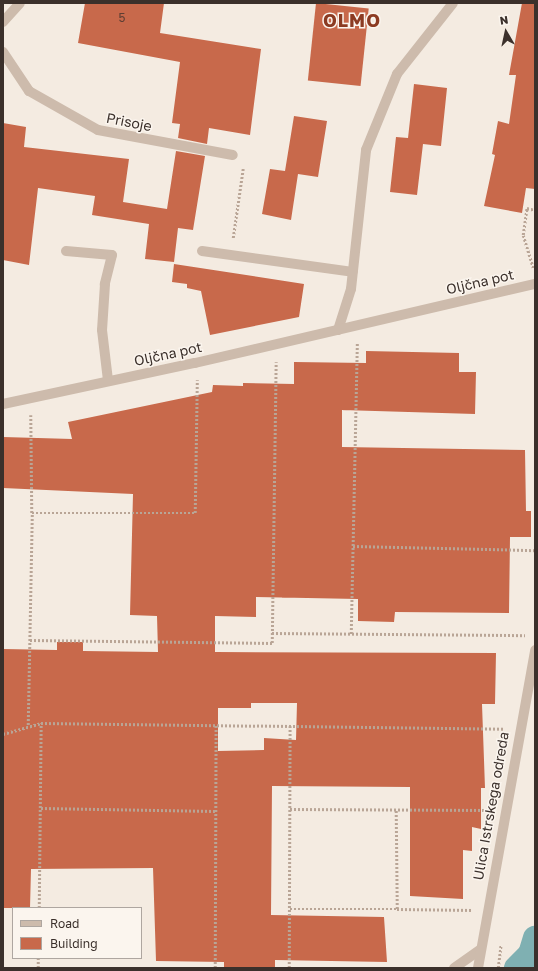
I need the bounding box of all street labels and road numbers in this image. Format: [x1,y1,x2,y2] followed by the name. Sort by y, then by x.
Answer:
[105,109,153,135] street label: Prisoje
[445,266,515,298] street label: Oljčna pot
[133,339,203,369] street label: Oljčna pot
[470,730,512,882] street label: Ulica Istrskega odreda

